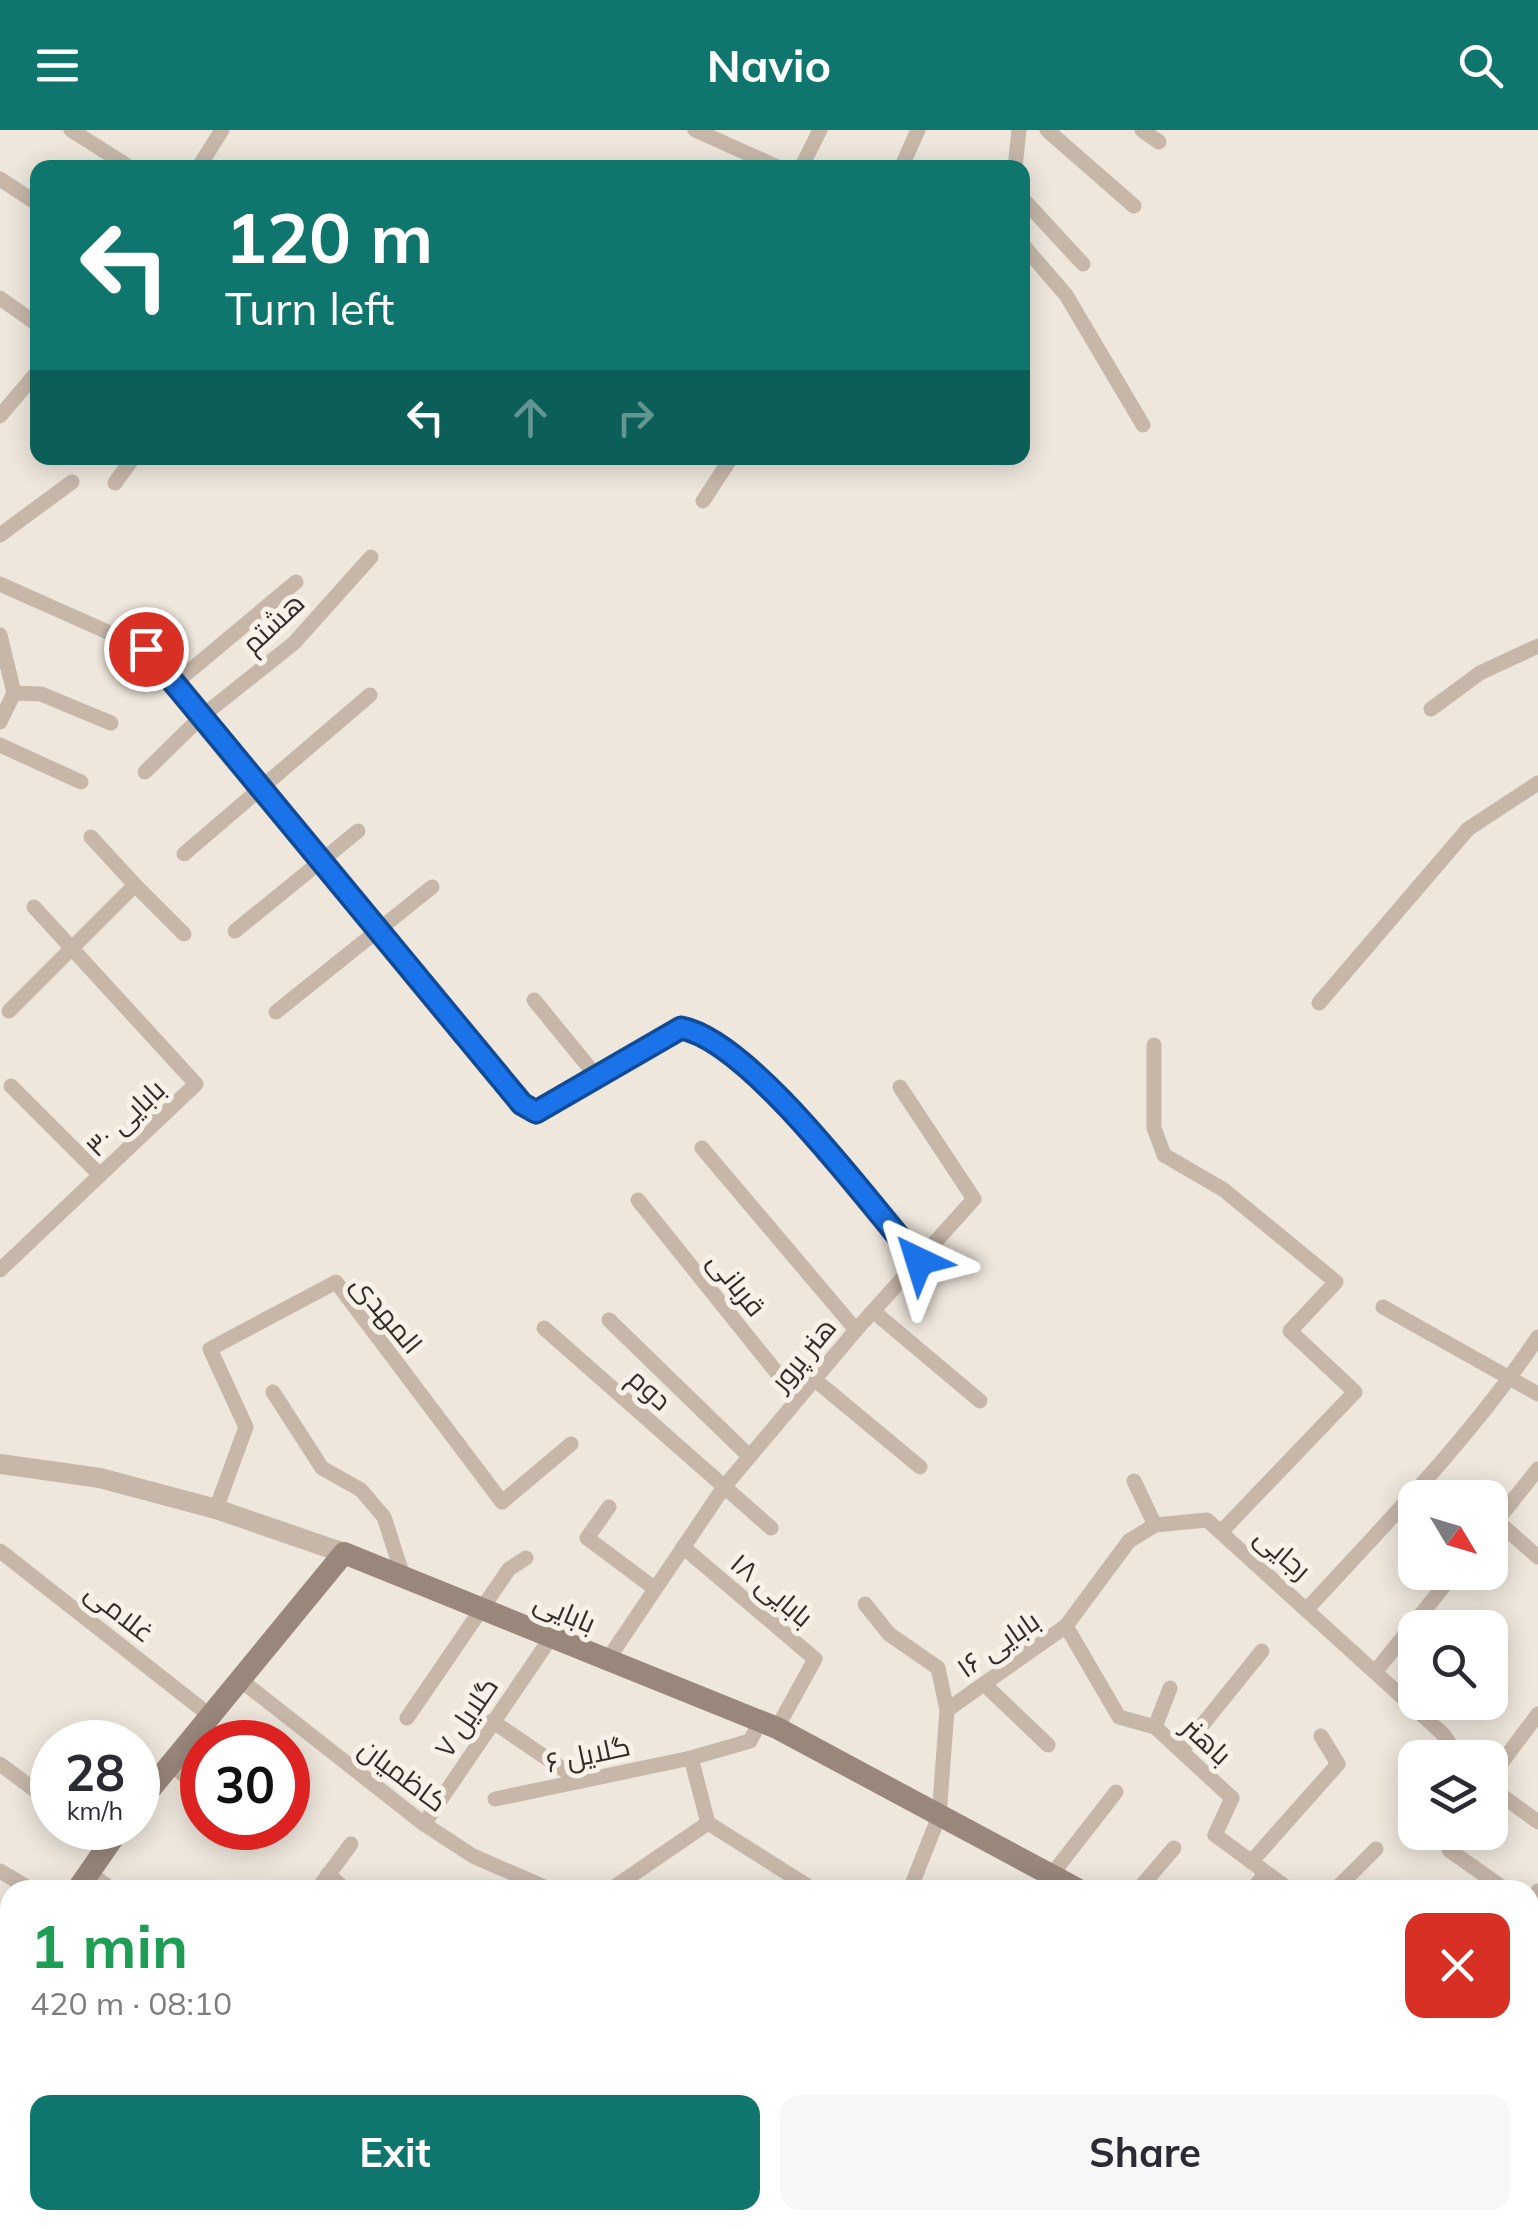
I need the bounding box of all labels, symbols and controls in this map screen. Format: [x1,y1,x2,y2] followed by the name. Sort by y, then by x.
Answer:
[707,37,831,93] text: Navio
[30,38,85,93] icon: menu
[1453,38,1508,93] icon: search
[225,193,433,281] text: 120 m
[60,200,190,330] icon: left
[225,280,394,336] text: Turn left
[398,390,453,445] icon: left
[503,390,558,445] icon: ahead
[608,390,663,445] icon: right
[234,585,313,663] street label: هشتم
[104,607,189,692] pin
[119,622,174,677] icon: arrive
[78,1071,172,1164] street label: بابایی ۳۰
[867,1209,971,1313] position arrow
[701,1244,774,1323] street label: قربانی
[344,1267,431,1360] street label: المهدی
[761,1310,845,1400] street label: هنر پرور
[619,1360,679,1419] street label: دوم
[1398,1480,1508,1590] north arrow
[1398,1480,1508,1850] map controls
[1248,1519,1319,1587] street label: رجایی
[724,1545,821,1634] street label: بابایی ۱۸
[79,1574,162,1649] street label: غلامی
[529,1583,601,1640] street label: بابایی
[950,1603,1046,1685] street label: بابایی ۱۶
[1398,1610,1508,1720] button: search
[426,1670,505,1764] street label: گلایل ۷
[1174,1708,1239,1772] street label: باهنر
[180,1720,310,1850] speed limit sign: 30
[542,1728,633,1780] street label: گلایل ۶
[353,1730,454,1819] street label: کاظمیان
[1398,1740,1508,1850] button: layers
[65,1741,125,1804] text: 28
[67,1795,123,1826] text: km/h
[30,1908,188,1983] text: 1 min
[1405,1913,1510,2018] button: close
[30,1983,232,2023] text: 420 m · 08:10
[30,2095,760,2210] button: Exit
[780,2095,1510,2210] button: Share

